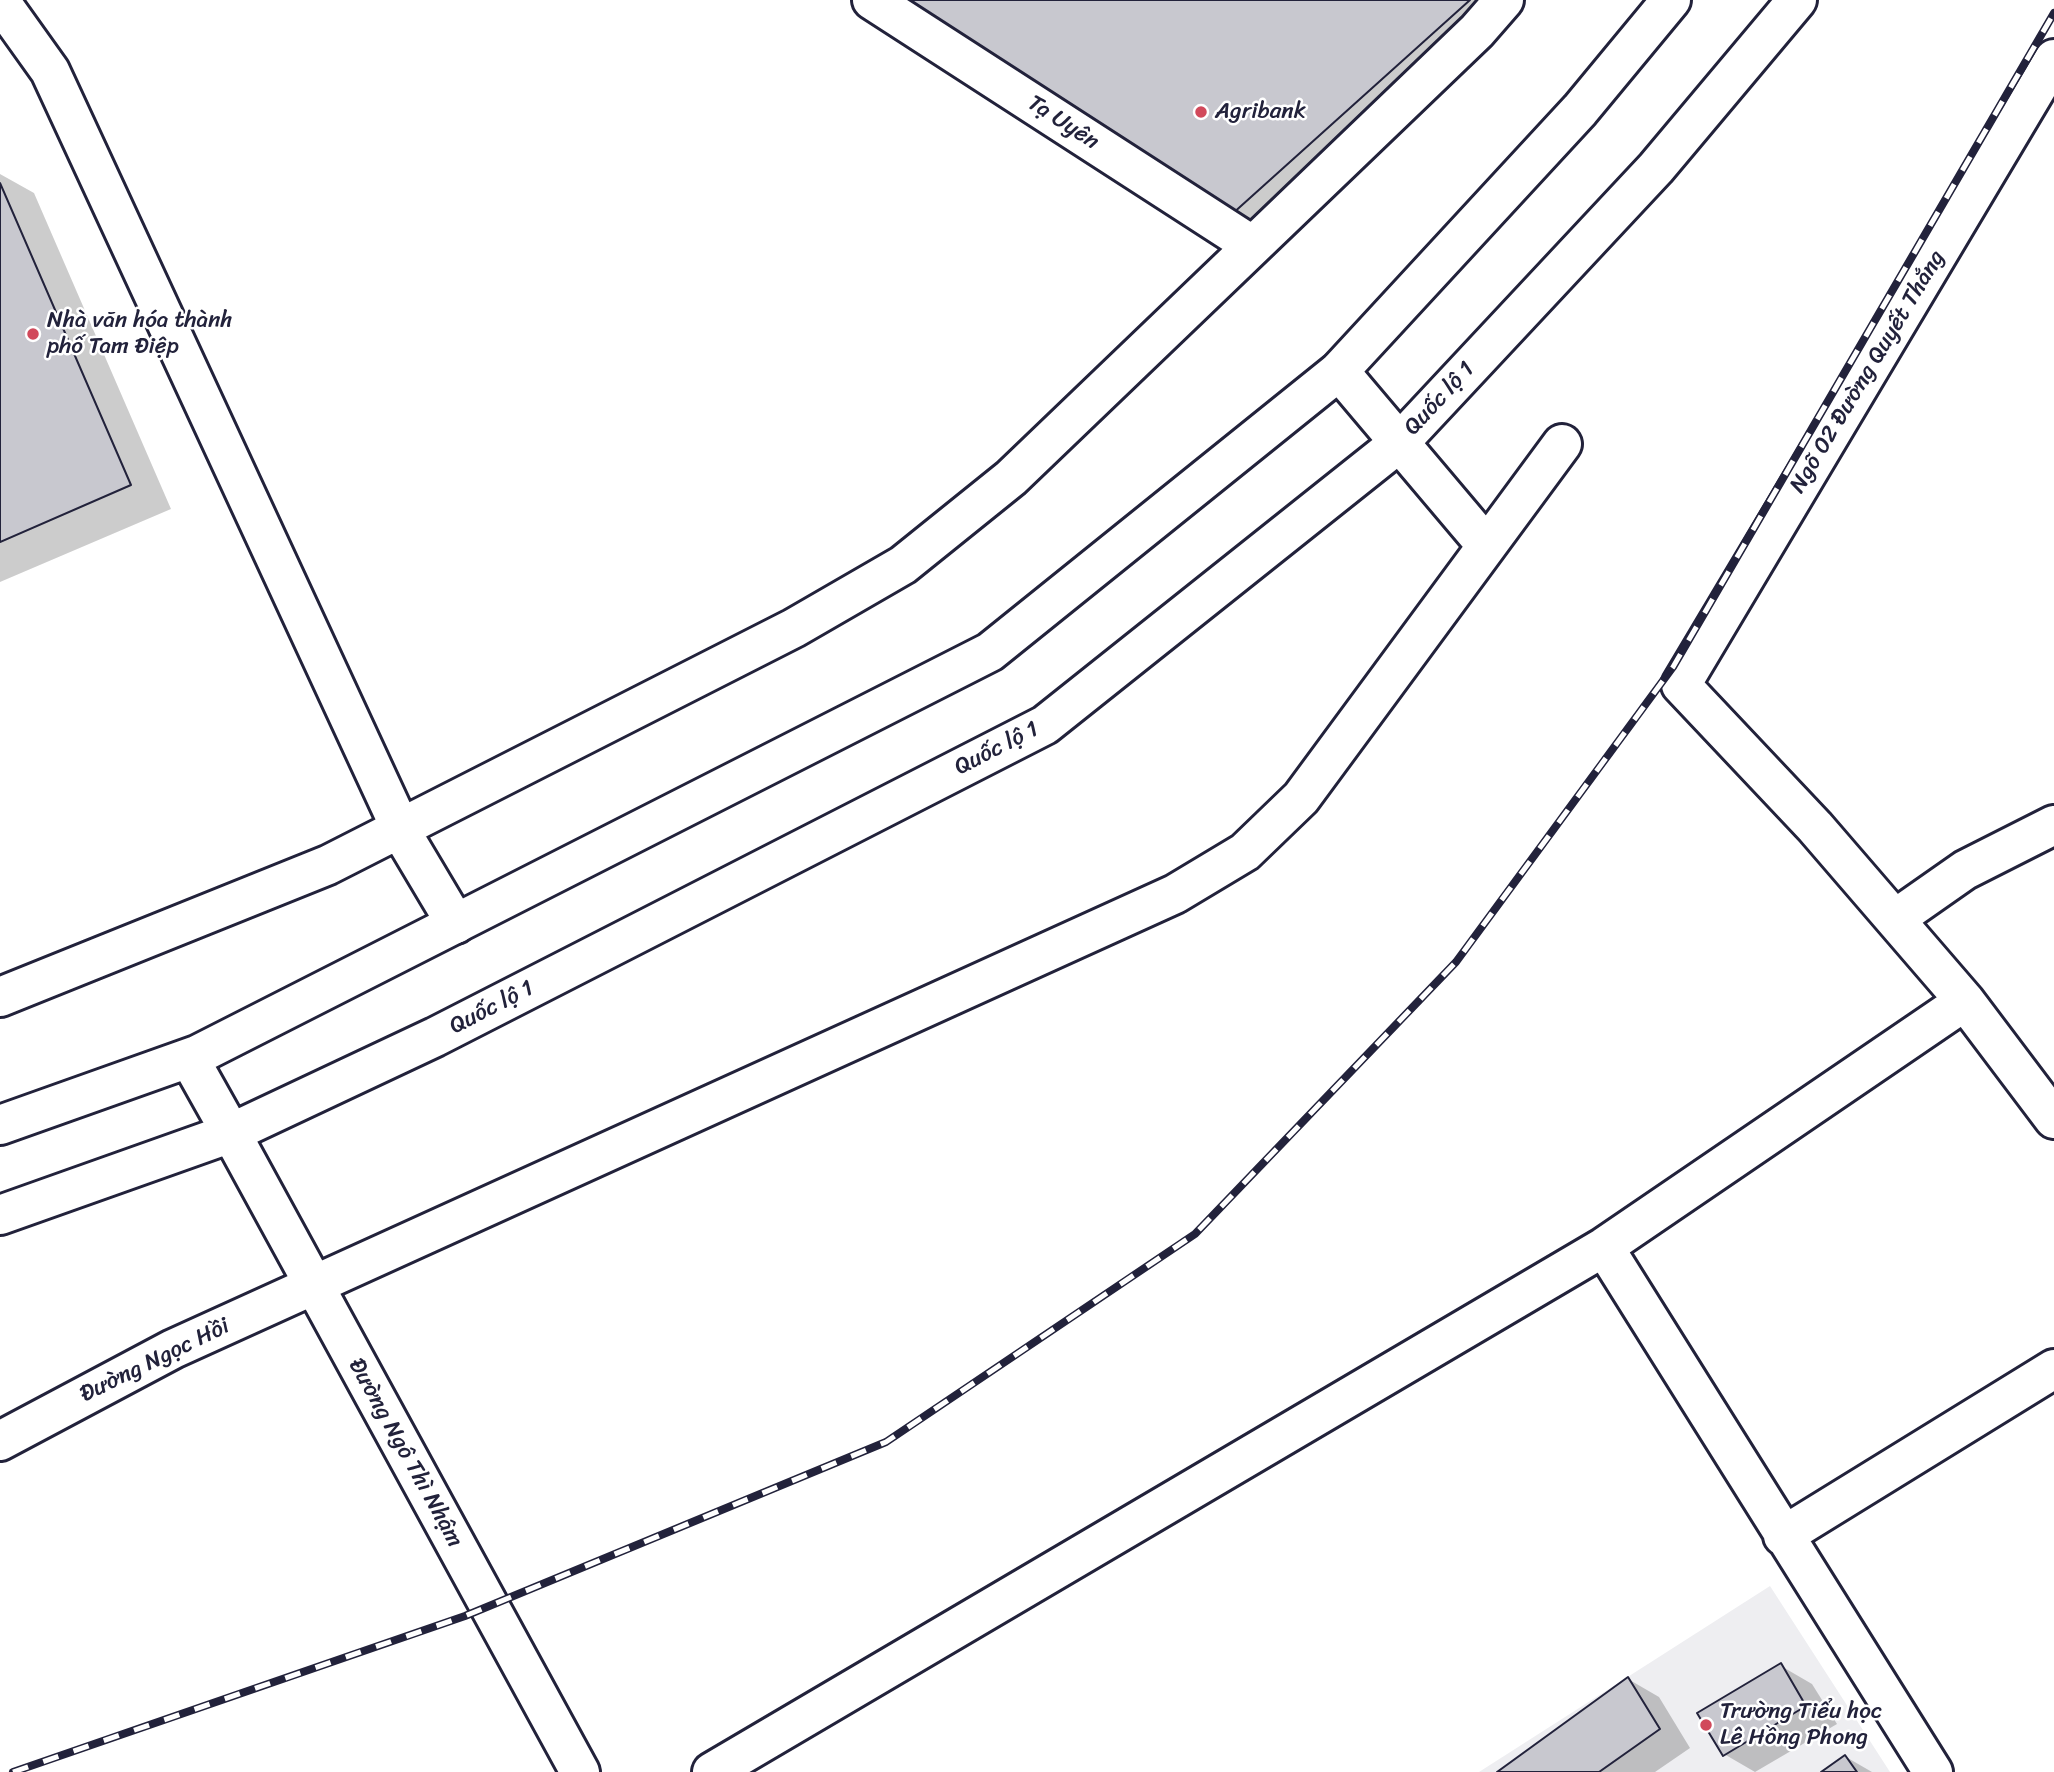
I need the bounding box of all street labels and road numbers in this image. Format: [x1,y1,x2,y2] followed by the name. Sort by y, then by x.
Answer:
[1022,90,1104,156] street label: Tạ Uyên
[1785,246,1951,498] street label: Ngõ 02 Đường Quyết Thắng
[1399,357,1481,441] street label: Quốc lộ 1
[950,716,1044,782] street label: Quốc lộ 1
[445,975,539,1041] street label: Quốc lộ 1
[76,1313,234,1409] street label: Đường Ngọc Hồi
[342,1354,468,1552] street label: Đường Ngô Thì Nhậm

